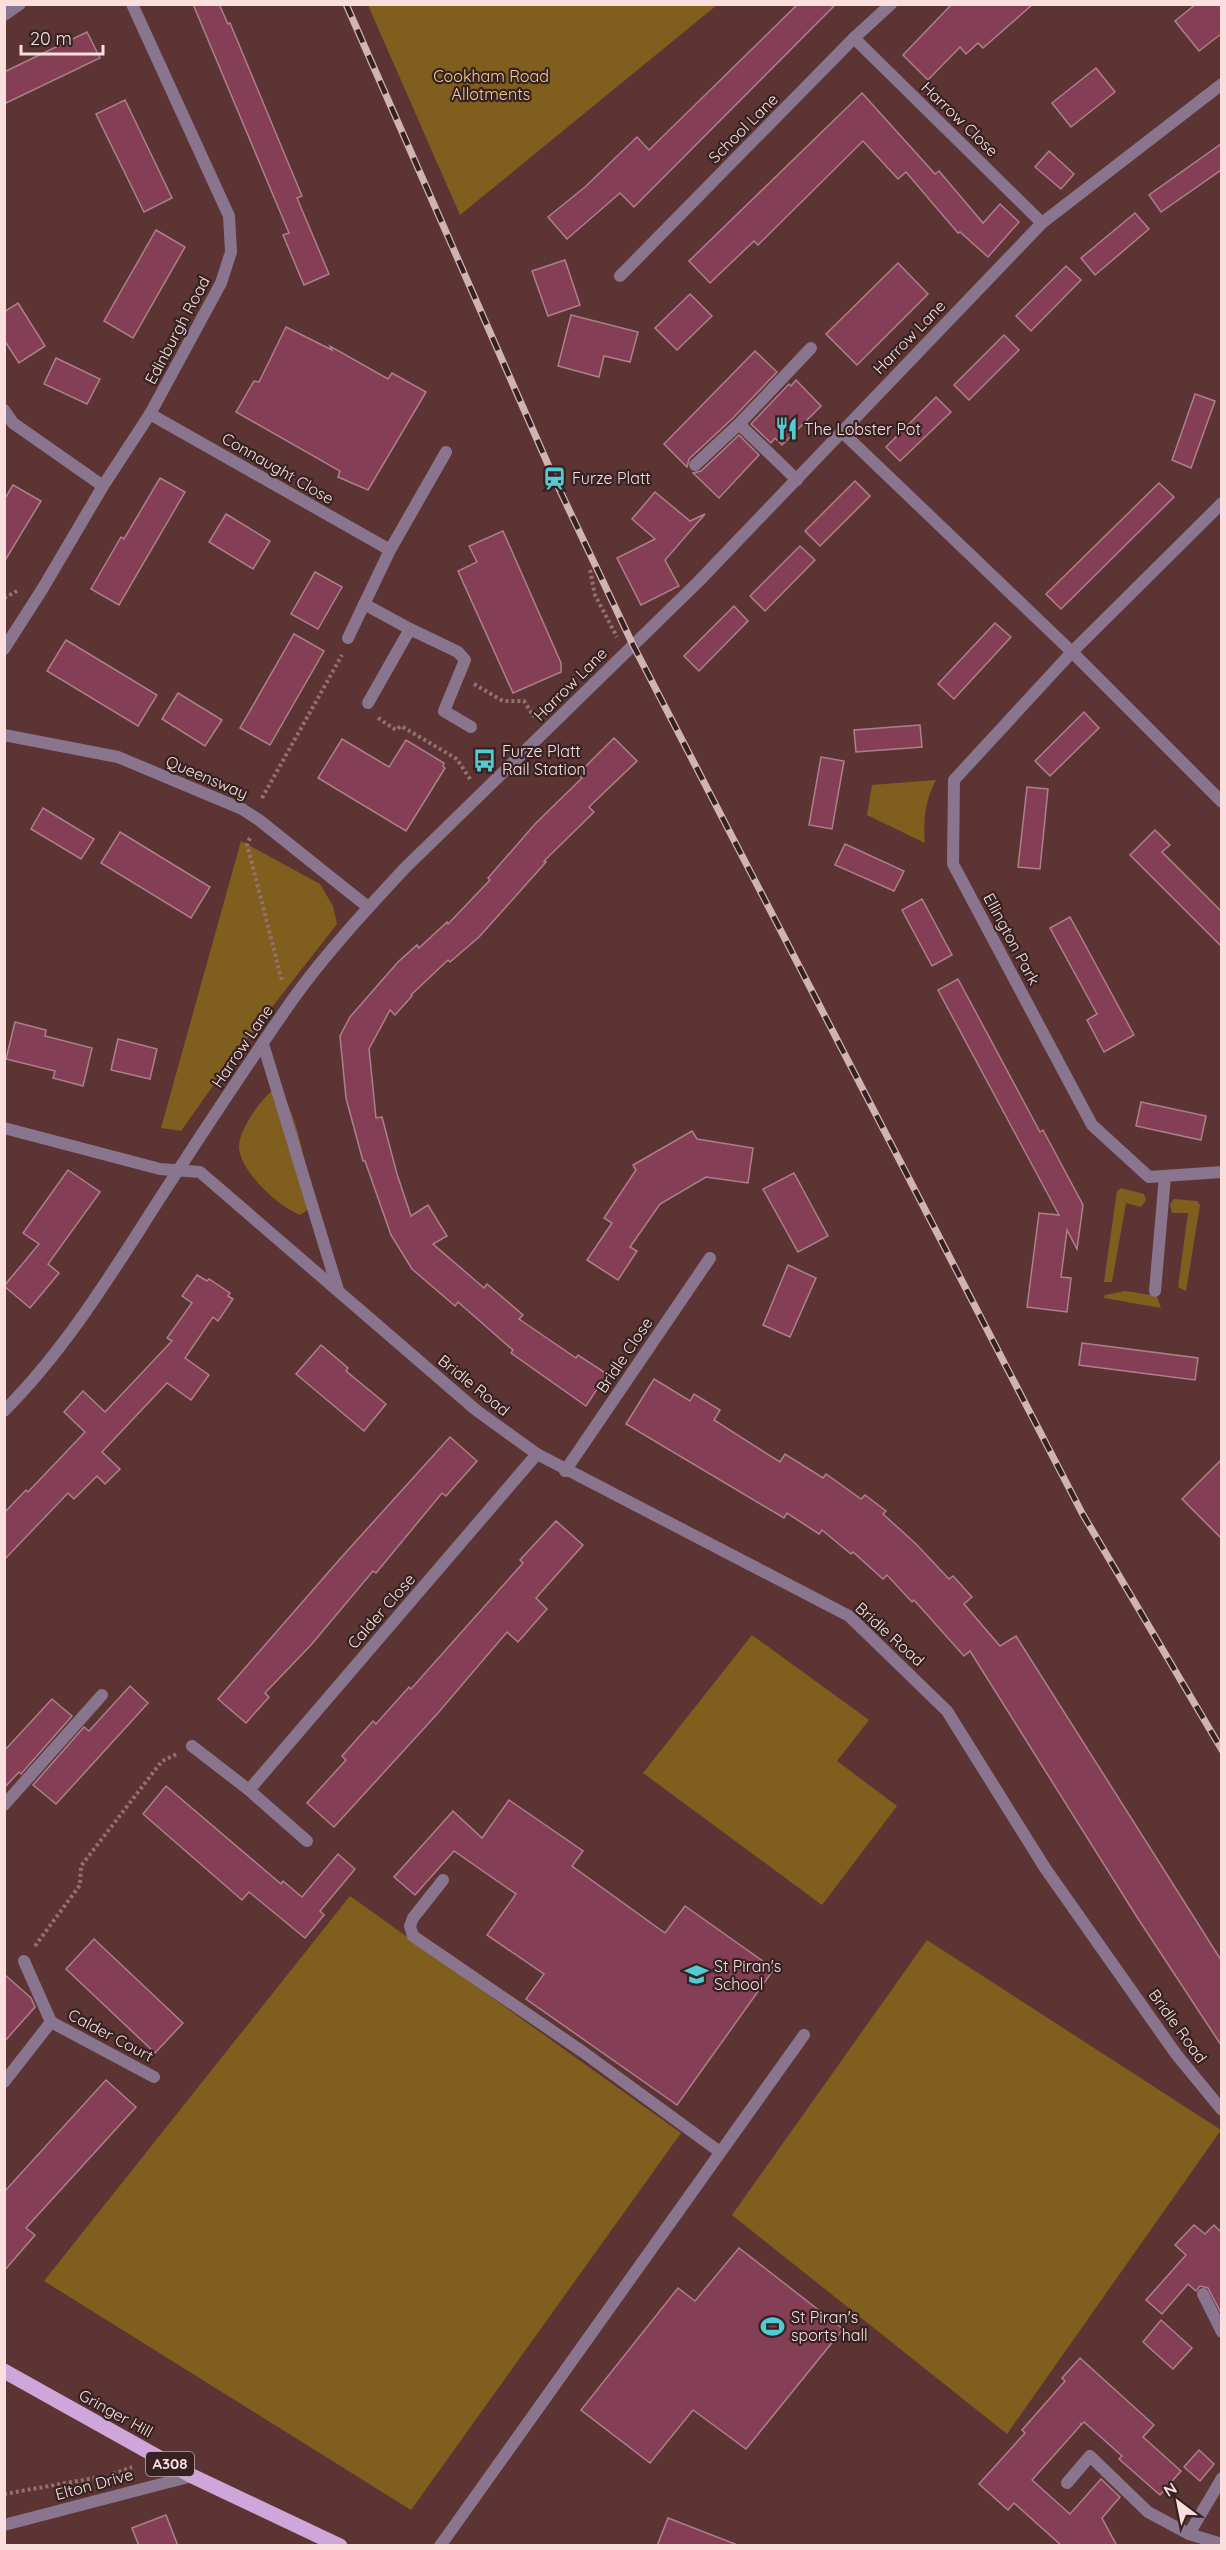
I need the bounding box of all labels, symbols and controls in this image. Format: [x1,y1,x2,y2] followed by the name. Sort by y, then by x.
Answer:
[21,18,104,56] scale bar
[30,27,72,50] text: 20 m
[433,66,549,104] park label: Cookham Road Allotments
[917,77,1003,161] street label: Harrow Close
[704,89,782,167] street label: School Lane
[140,273,214,387] street label: Edinburgh Road
[869,296,949,378] street label: Harrow Lane
[773,416,799,442] restaurant icon: The Lobster Pot
[804,419,921,439] place label: The Lobster Pot
[218,428,338,508] street label: Connaught Close
[541,465,567,491] station icon: Furze Platt
[572,468,651,488] place label: Furze Platt
[529,643,611,725] street label: Harrow Lane
[502,741,586,779] place label: Furze Platt Rail Station
[471,747,497,773] bus stop icon: Furze Platt Rail Station
[163,751,251,803] street label: Queensway
[979,889,1045,989] street label: Ellington Park
[207,1001,277,1091] street label: Harrow Lane
[591,1313,657,1397] street label: Bridle Close
[434,1350,514,1420] street label: Bridle Road
[343,1569,419,1653] street label: Calder Close
[851,1598,929,1670] street label: Bridle Road
[714,1956,781,1994] place label: St Piran's School
[683,1962,709,1988] school or university icon: St Piran's School
[1145,1985,1211,2067] street label: Bridle Road
[65,2004,157,2066] street label: Calder Court
[791,2307,868,2345] place label: St Piran's sports hall
[760,2313,786,2339] sports icon: St Piran's sports hall
[76,2384,156,2442] street label: Gringer Hill
[146,2452,194,2476] road number: A308
[53,2464,135,2504] street label: Elton Drive
[1148,2472,1208,2532] north arrow
[1160,2478,1180,2501] text: N

